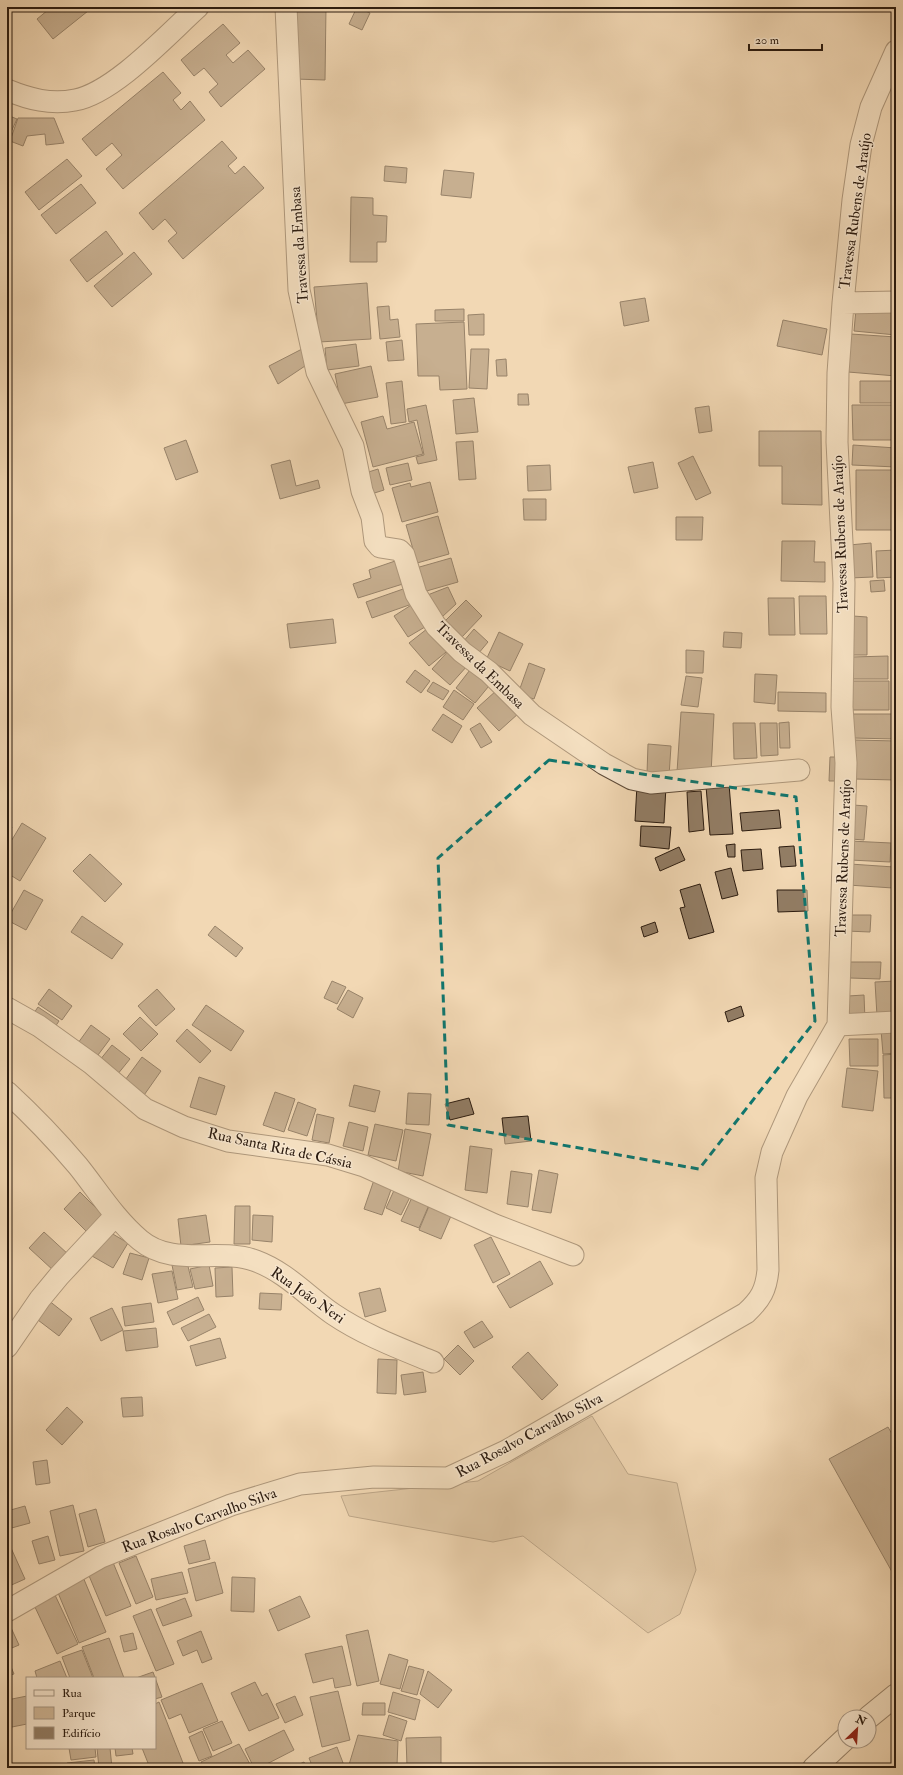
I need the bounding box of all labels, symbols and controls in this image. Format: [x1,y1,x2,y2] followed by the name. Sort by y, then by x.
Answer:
[749,26,822,52] scale bar
[755,33,780,48] text: 20 m
[835,132,876,291] street label: Travessa Rubens de Araújo
[286,185,313,304] street label: Travessa da Embasa
[828,455,853,613] street label: Travessa Rubens de Araújo
[431,618,529,713] street label: Travessa da Embasa
[831,779,856,937] street label: Travessa Rubens de Araújo
[206,1124,355,1173] street label: Rua Santa Rita de Cássia
[266,1263,348,1329] street label: Rua João Neri
[453,1388,607,1482] street label: Rua Rosalvo Carvalho Silva
[119,1483,280,1557] street label: Rua Rosalvo Carvalho Silva
[26,1677,156,1749] legend
[62,1686,83,1701] text: Rua
[62,1706,96,1721] text: Parque
[837,1709,877,1749] north arrow
[853,1712,869,1729] text: N
[62,1726,101,1741] text: Edifício

